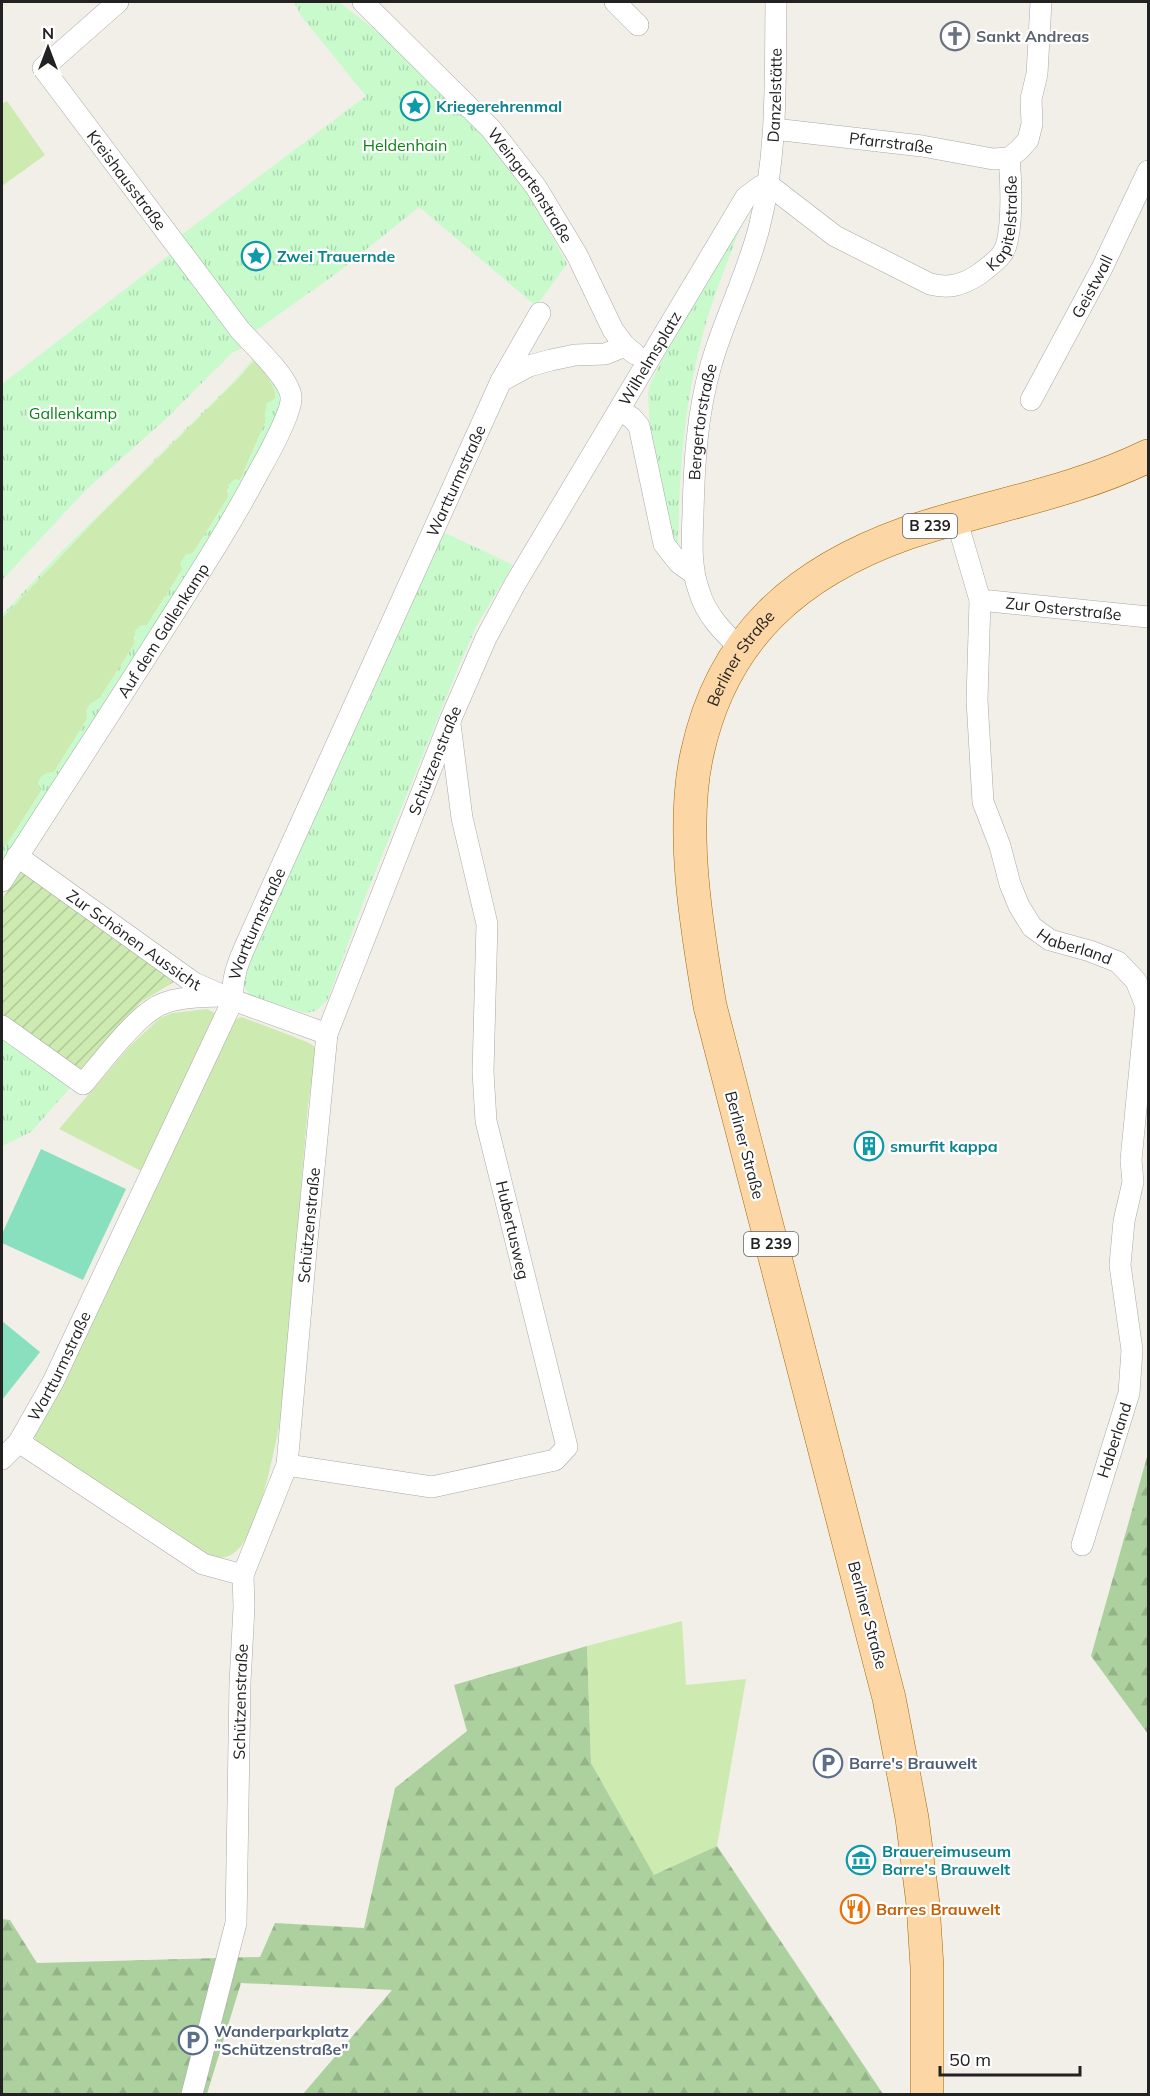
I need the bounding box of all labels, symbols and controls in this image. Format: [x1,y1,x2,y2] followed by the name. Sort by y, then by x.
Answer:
[18,18,78,78] north arrow
[939,20,971,52] church icon: Sankt Andreas
[42,23,54,43] text: N
[976,26,1089,46] place label: Sankt Andreas
[763,48,786,143] street label: Danzelstätte
[399,90,431,122] place icon: Kriegerehrenmal
[436,96,562,116] place label: Kriegerehrenmal
[484,124,577,246] street label: Weingartenstraße
[83,126,171,234] street label: Kreishausstraße
[848,128,935,158] street label: Pfarrstraße
[363,135,447,155] park label: Heldenhain
[982,175,1021,275] street label: Kapitelstraße
[240,240,272,272] place icon: Zwei Trauernde
[277,246,395,266] place label: Zwei Trauernde
[1067,252,1117,321] street label: Geistwall
[614,308,686,409] street label: Wilhelmsplatz
[684,361,721,481] street label: Bergertorstraße
[29,403,117,423] park label: Gallenkamp
[422,422,490,540] street label: Wartturmstraße
[903,514,957,538] road number: B 239
[113,559,213,701] street label: Auf dem Gallenkamp
[1005,593,1123,624] street label: Zur Osterstraße
[702,606,779,709] street label: Berliner Straße
[404,703,465,818] street label: Schützenstraße
[224,864,289,982] street label: Wartturmstraße
[63,885,204,995] street label: Zur Schönen Aussicht
[1033,924,1115,969] street label: Haberland
[721,1089,769,1201] street label: Berliner Straße
[853,1130,885,1162] building icon: smurfit kappa
[890,1136,998,1156] place label: smurfit kappa
[293,1166,324,1284] street label: Schützenstraße
[492,1179,534,1281] street label: Hubertusweg
[744,1232,798,1256] road number: B 239
[23,1308,95,1425] street label: Wartturmstraße
[1092,1400,1136,1480] street label: Haberland
[844,1559,892,1671] street label: Berliner Straße
[229,1643,252,1760] street label: Schützenstraße
[812,1747,844,1779] parking icon: Barre's Brauwelt
[849,1753,977,1773] place label: Barre's Brauwelt
[882,1841,1011,1879] place label: Brauereimuseum Barre's Brauwelt
[845,1844,877,1876] museum icon: Brauereimuseum Barre's Brauwelt
[839,1893,871,1925] restaurant icon: Barres Brauwelt
[876,1899,1000,1919] place label: Barres Brauwelt
[214,2021,349,2059] place label: Wanderparkplatz "Schützenstraße"
[177,2024,209,2056] parking icon: Wanderparkplatz "Schützenstraße"
[940,2039,1080,2077] scale bar
[949,2048,991,2071] text: 50 m

